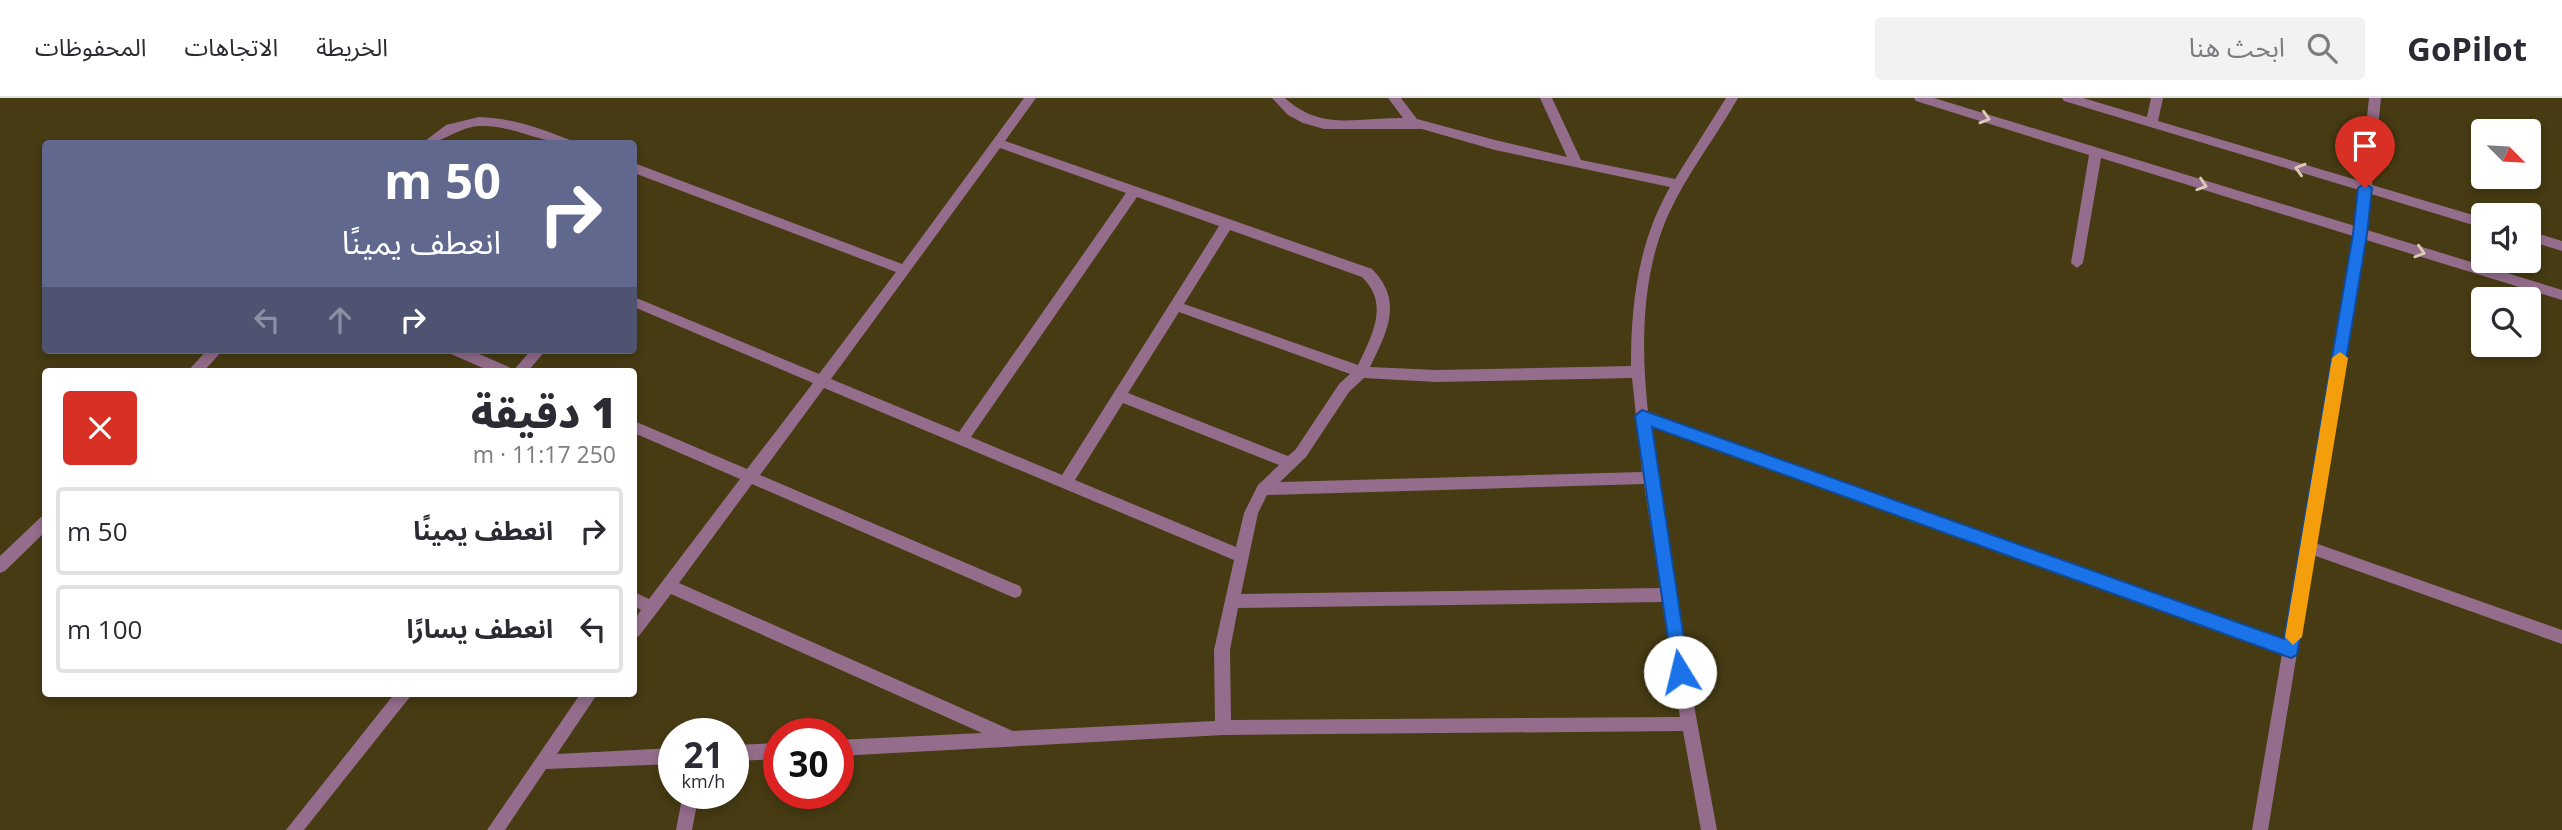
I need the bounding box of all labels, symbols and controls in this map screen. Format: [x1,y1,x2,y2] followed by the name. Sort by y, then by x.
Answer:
[1875,17,2365,80] search box
[2407,26,2527,71] text: GoPilot
[2189,29,2285,65] text: ابحث هنا
[2303,29,2341,67] icon: search
[35,30,146,63] text: المحفوظات
[184,30,278,63] text: الاتجاهات
[316,30,388,63] text: الخريطة
[1979,109,1991,124] one-way arrow
[2335,116,2395,188] pin
[2471,119,2541,189] north arrow
[2471,119,2541,357] map controls
[2346,127,2384,165] icon: arrive
[384,147,501,213] text: 50 m
[2295,162,2307,177] one-way arrow
[525,168,616,259] icon: right
[2196,176,2208,191] one-way arrow
[2471,203,2541,273] button: sound
[342,220,501,263] text: انعطف يمينًا
[2413,244,2425,259] one-way arrow
[2471,287,2541,357] button: search
[248,301,286,339] icon: left
[321,301,359,339] icon: ahead
[394,301,432,339] icon: right
[471,383,616,440] text: 1 دقيقة
[63,391,137,465] button: close
[473,438,616,470] text: 250 m · 11:17
[413,512,553,548] text: انعطف يمينًا
[574,512,612,550] icon: right
[67,513,128,549] text: 50 m
[407,610,553,646] text: انعطف يسارًا
[574,610,612,648] icon: left
[67,611,142,647] text: 100 m
[1643,635,1717,709] position arrow
[763,718,854,809] speed limit sign: 30
[683,731,724,778] text: 21
[682,769,725,793] text: km/h

